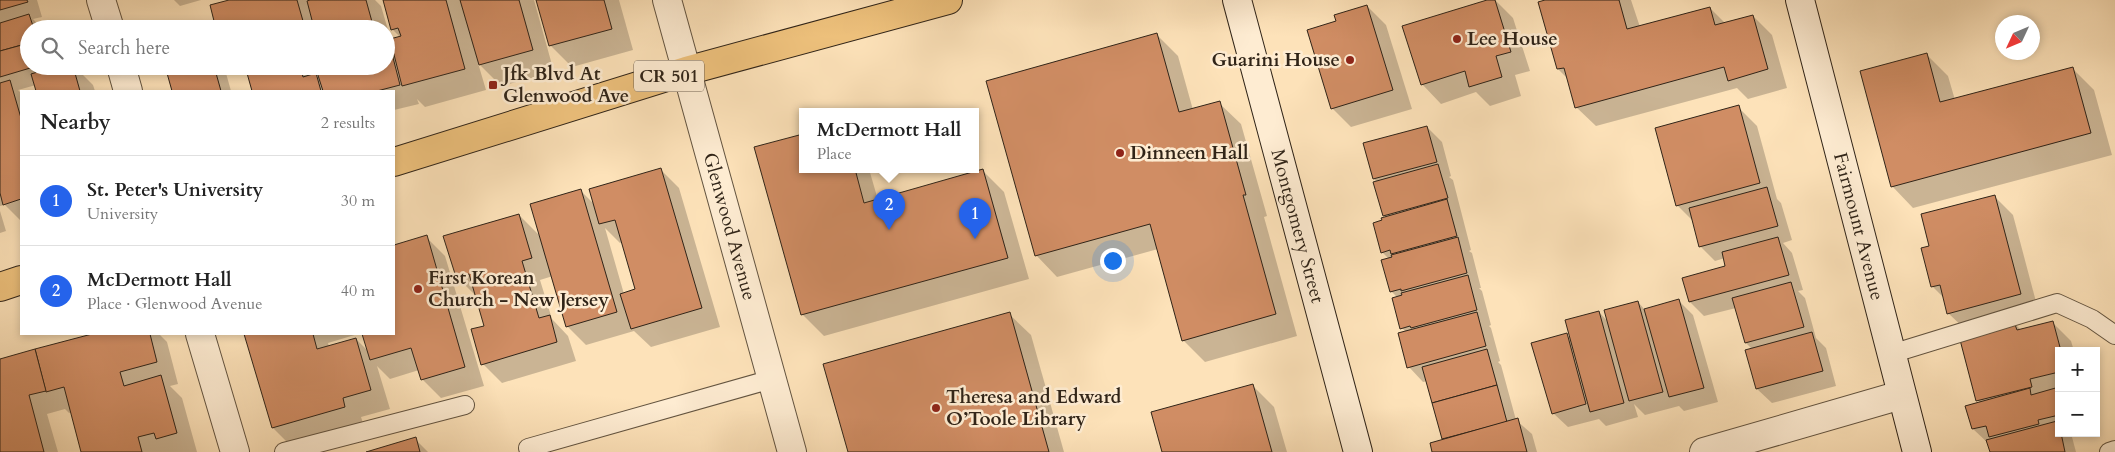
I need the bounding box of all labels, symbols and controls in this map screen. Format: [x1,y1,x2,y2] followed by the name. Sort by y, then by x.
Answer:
[1995,15,2040,60] north arrow
[20,20,395,75] search box
[1467,26,1558,52] place label: Lee House
[1451,33,1463,45] marker: Lee House
[38,34,66,62] icon: search
[78,35,170,61] text: Search here
[1212,47,1340,73] place label: Guarini House
[1344,54,1356,66] marker: Guarini House
[634,60,704,92] road number: CR 501
[500,61,629,109] place label: Jfk Blvd At Glenwood Ave
[487,79,499,91] marker: Jfk Blvd At Glenwood Ave
[40,108,111,137] text: Nearby
[799,108,979,173] popup
[321,112,375,134] text: 2 results
[817,117,961,143] text: McDermott Hall
[1130,140,1249,166] place label: Dinneen Hall
[817,143,852,165] text: Place
[1264,146,1331,306] street label: Montgomery Street
[1114,147,1126,159] marker: Dinneen Hall
[697,150,762,303] street label: Glenwood Avenue
[1827,150,1890,303] street label: Fairmount Avenue
[87,177,263,203] text: St. Peter's University
[873,189,905,230] pin: 2
[52,190,60,212] text: 1
[341,190,375,212] text: 30 m
[959,198,991,239] pin: 1
[87,203,158,225] text: University
[1100,248,1126,274] your location
[428,265,609,313] place label: First Korean Church - New Jersey
[87,267,231,293] text: McDermott Hall
[52,280,60,302] text: 2
[341,280,375,302] text: 40 m
[412,283,424,295] marker: First Korean Church - New Jersey
[87,293,263,315] text: Place · Glenwood Avenue
[2055,347,2100,437] map controls
[2055,347,2100,392] button: +
[946,384,1122,432] place label: Theresa and Edward O’Toole Library
[2055,392,2100,437] button: −
[930,402,942,414] marker: Theresa and Edward O’Toole Library

